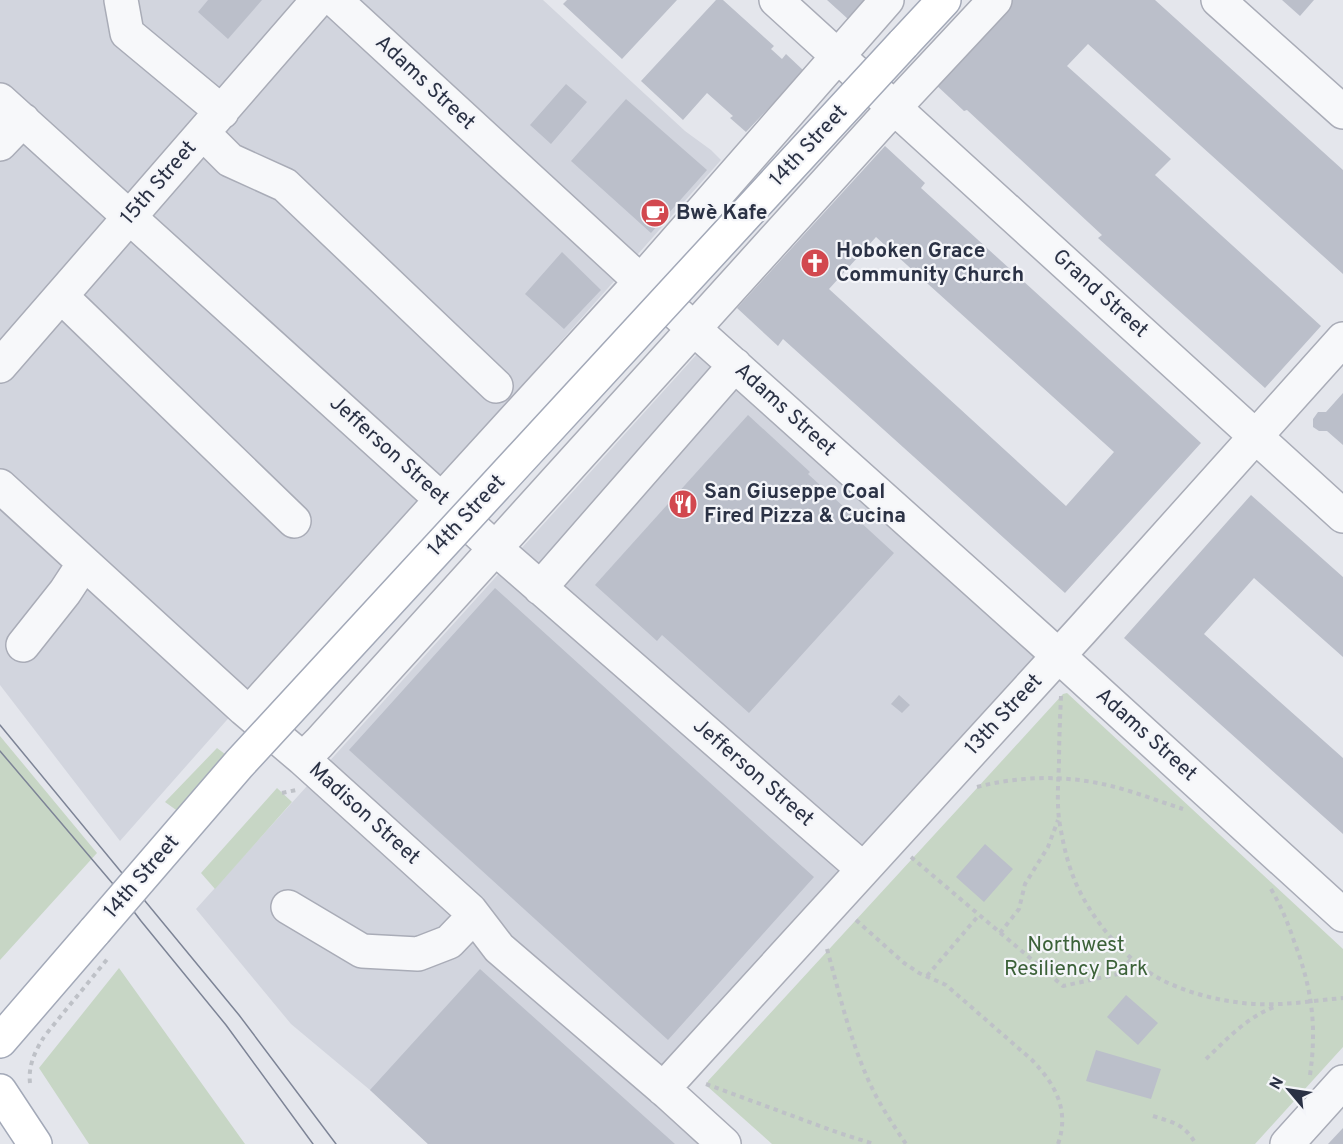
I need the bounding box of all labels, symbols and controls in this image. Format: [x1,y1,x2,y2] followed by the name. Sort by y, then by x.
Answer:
[369,30,481,136] street label: Adams Street
[764,99,854,193] street label: 14th Street
[115,135,203,231] street label: 15th Street
[639,197,671,229] cafe icon: Bwè Kafe
[676,200,767,227] place label: Bwè Kafe
[836,238,1024,289] place label: Hoboken Grace Community Church
[1046,244,1154,344] street label: Grand Street
[799,247,831,279] church icon: Hoboken Grace Community Church
[729,357,841,463] street label: Adams Street
[323,390,455,512] street label: Jefferson Street
[422,469,512,563] street label: 14th Street
[704,479,906,530] place label: San Giuseppe Coal Fired Pizza & Cucina
[667,488,699,520] restaurant icon: San Giuseppe Coal Fired Pizza & Cucina
[959,668,1049,762] street label: 13th Street
[1090,682,1202,788] street label: Adams Street
[687,713,819,833] street label: Jefferson Street
[303,757,425,871] street label: Madison Street
[98,829,186,925] street label: 14th Street
[1004,932,1148,983] park label: Northwest Resiliency Park
[1259,1060,1319,1120] north arrow
[1266,1074,1289,1094] text: N

